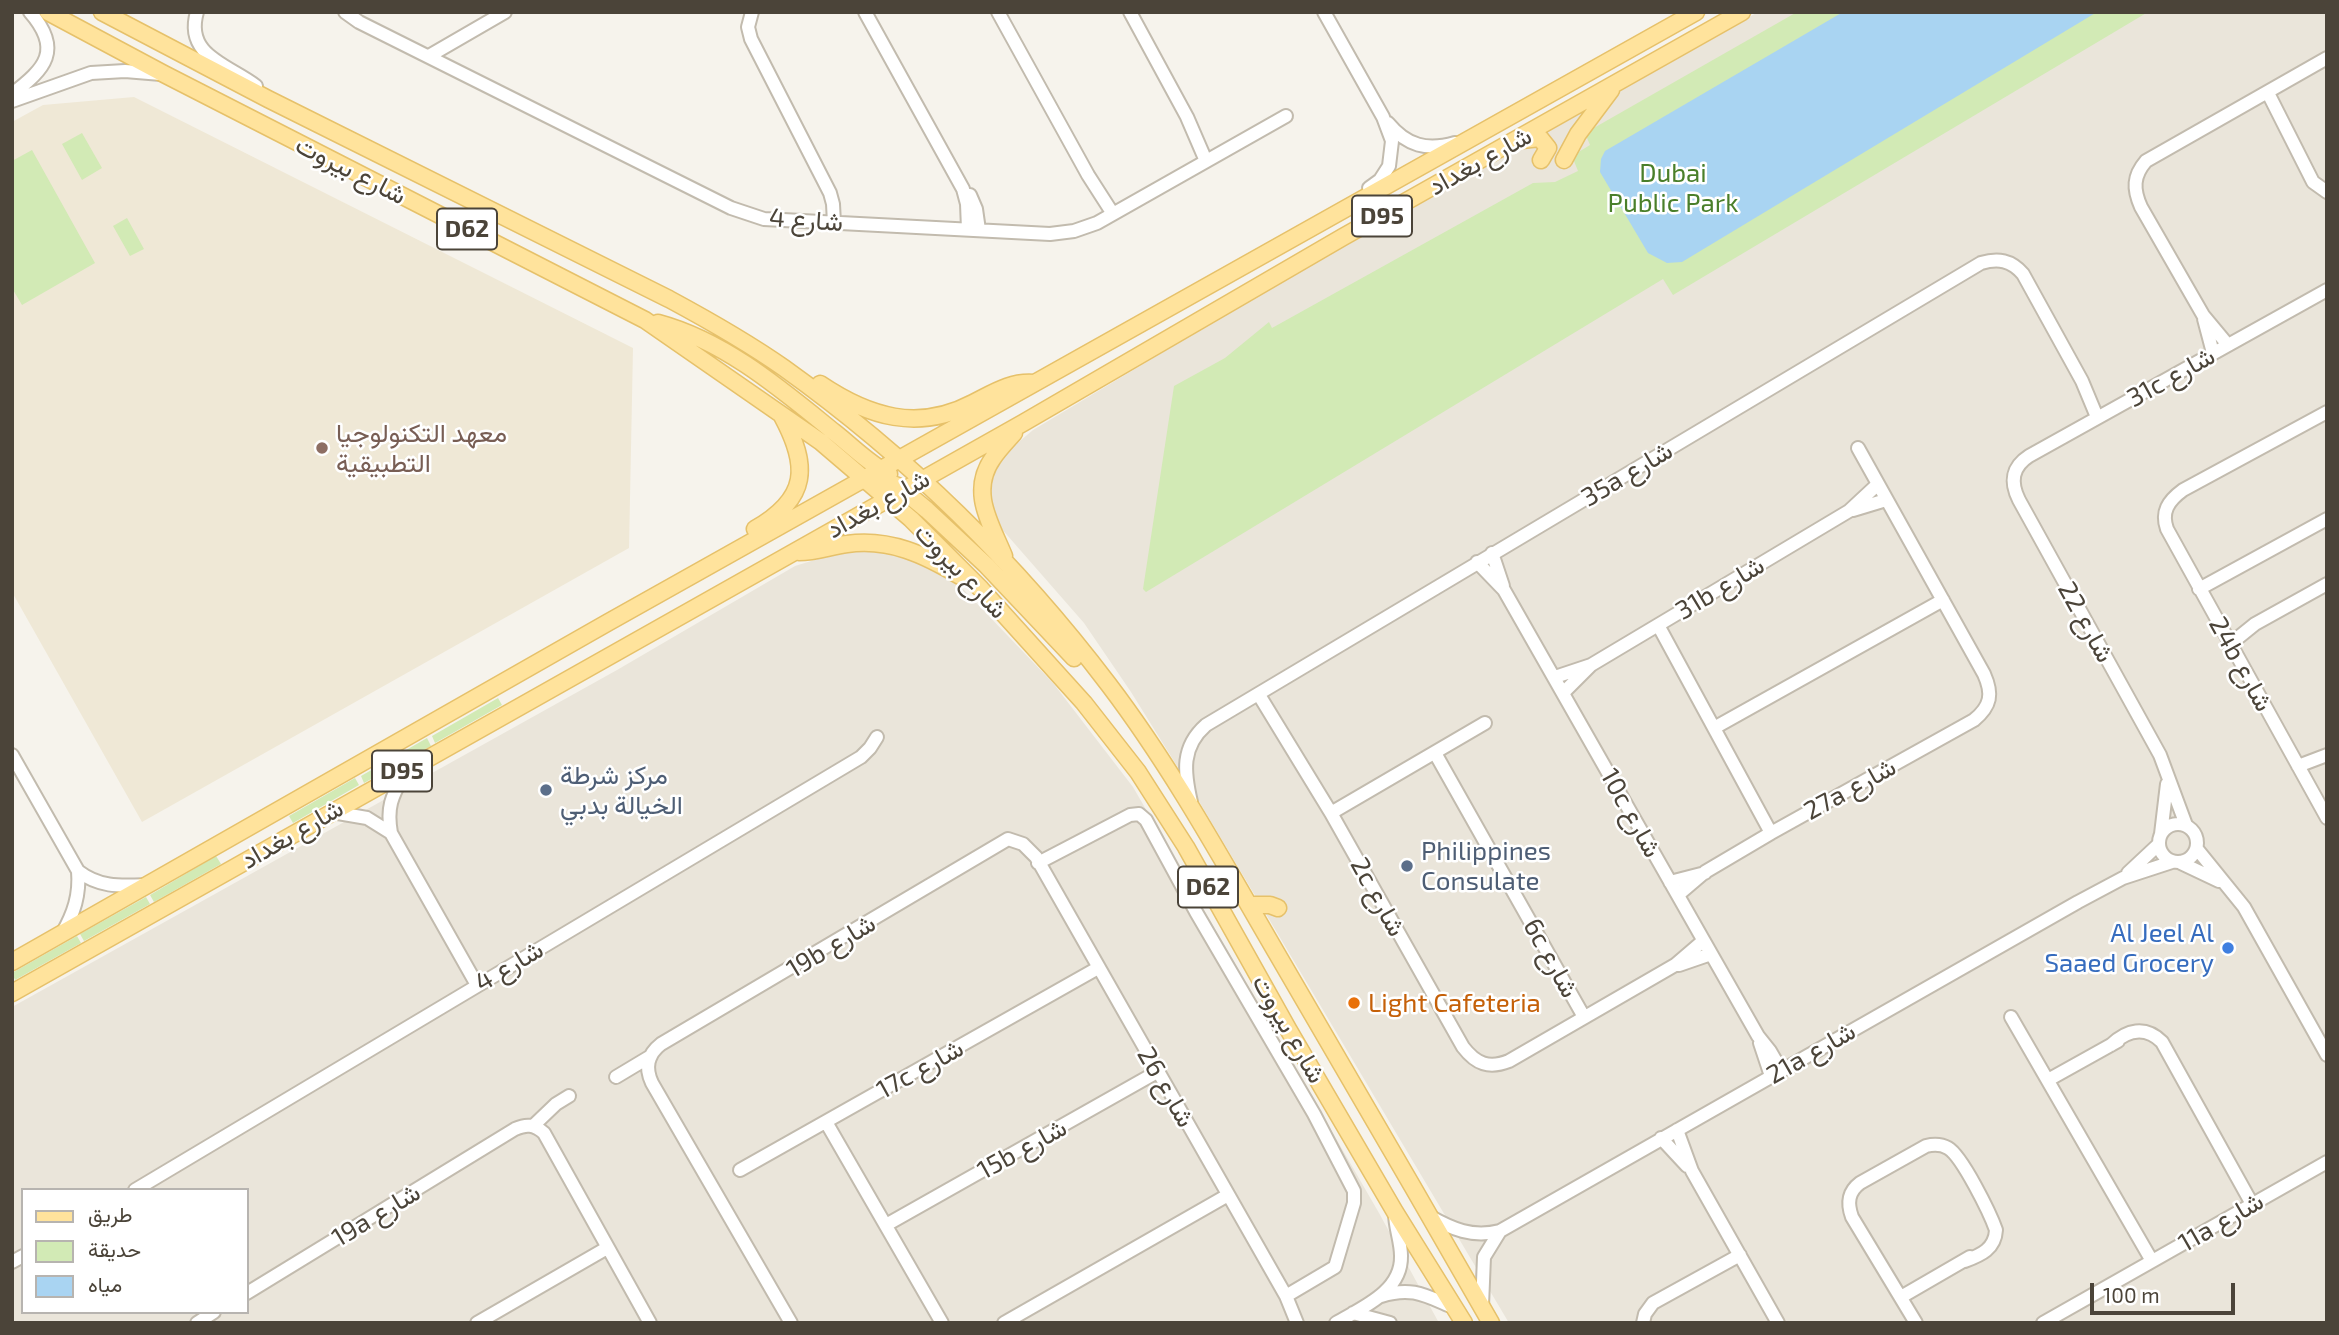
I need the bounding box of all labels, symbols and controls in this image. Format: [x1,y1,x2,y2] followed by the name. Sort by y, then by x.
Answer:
[1423,120,1537,202] street label: شارع بغداد
[290,129,412,211] street label: شارع بيروت
[1608,157,1738,218] park label: Dubai Public Park
[1352,196,1412,236] road number: D95
[768,202,844,238] street label: شارع 4
[437,209,497,250] road number: D62
[2122,340,2220,414] street label: 31c شارع
[336,417,507,478] place label: معهد التكنولوجيا التطبيقية
[1576,435,1678,513] street label: 35a شارع
[314,440,330,456] marker: معهد التكنولوجيا التطبيقية
[821,463,935,545] street label: شارع بغداد
[908,517,1014,625] street label: شارع بيروت
[1670,549,1770,627] street label: 31b شارع
[2051,576,2121,668] street label: شارع 22
[2202,611,2280,717] street label: 24b شارع
[372,750,432,792] road number: D95
[1799,751,1901,827] street label: 27a شارع
[560,759,683,820] place label: مركز شرطة الخيالة بدبي
[1594,763,1668,863] street label: 10c شارع
[538,782,554,798] marker: مركز شرطة الخيالة بدبي
[235,792,349,876] street label: شارع بغداد
[1421,835,1551,896] place label: Philippines Consulate
[1344,852,1412,942] street label: 2c شارع
[1399,858,1415,874] marker: Philippines Consulate
[1178,866,1238,908] road number: D62
[781,907,881,985] street label: 19b شارع
[1517,913,1585,1003] street label: 6c شارع
[2044,917,2214,978] place label: Al Jeel Al Saaed Grocery
[469,934,549,998] street label: شارع 4
[2220,940,2236,956] marker: Al Jeel Al Saaed Grocery
[1245,969,1333,1089] street label: شارع بيروت
[1368,987,1541,1019] place label: Light Cafeteria
[1346,995,1362,1011] marker: Light Cafeteria
[1761,1015,1861,1091] street label: 21a شارع
[871,1032,969,1106] street label: 17c شارع
[1131,1041,1201,1133] street label: شارع 26
[972,1112,1072,1186] street label: 15b شارع
[326,1176,426,1254] street label: 19a شارع
[2173,1185,2269,1259] street label: 11a شارع
[21,1188,248,1314] legend
[88,1201,133,1226] text: طريق
[88,1236,141,1261] text: حديقة
[2094,1268,2239,1312] scale bar
[88,1271,122,1296] text: مياه
[2103,1282,2160,1307] text: 100 m

